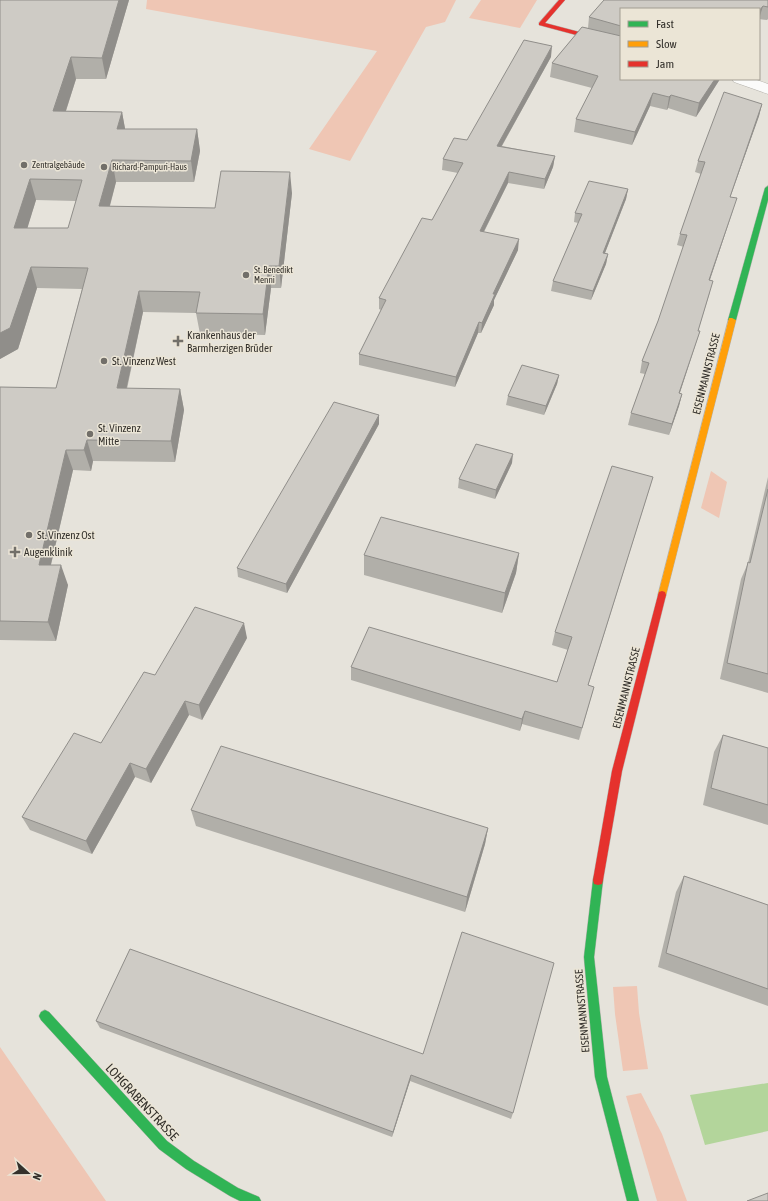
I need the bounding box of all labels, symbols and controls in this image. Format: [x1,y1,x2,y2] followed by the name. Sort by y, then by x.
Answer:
[620,8,760,80] legend
[656,17,674,31] text: Fast
[656,37,677,51] text: Slow
[656,57,674,71] text: Jam
[19,160,29,170] marker: Zentralgebäude
[32,160,85,170] place label: Zentralgebäude
[99,162,109,172] marker: Richard-Pampuri-Haus
[112,162,187,172] place label: Richard-Pampuri-Haus
[254,265,293,285] place label: St. Benedikt Menni
[241,270,251,280] marker: St. Benedikt Menni
[187,329,273,354] place label: Krankenhaus der Barmherzigen Brüder
[690,332,722,416] street label: EISENMANNSTRASSE
[172,335,184,347] marker: Krankenhaus der Barmherzigen Brüder
[112,355,176,367] place label: St. Vinzenz West
[99,356,109,366] marker: St. Vinzenz West
[98,422,141,447] place label: St. Vinzenz Mitte
[85,429,95,439] marker: St. Vinzenz Mitte
[37,529,95,541] place label: St. Vinzenz Ost
[24,530,34,540] marker: St. Vinzenz Ost
[9,546,21,558] marker: Augenklinik
[24,546,73,558] place label: Augenklinik
[610,646,642,730] street label: EISENMANNSTRASSE
[572,969,592,1053] street label: EISENMANNSTRASSE
[103,1060,182,1144] street label: LOHGRABENSTRASSE
[8,1153,48,1193] north arrow
[31,1171,44,1182] text: N

